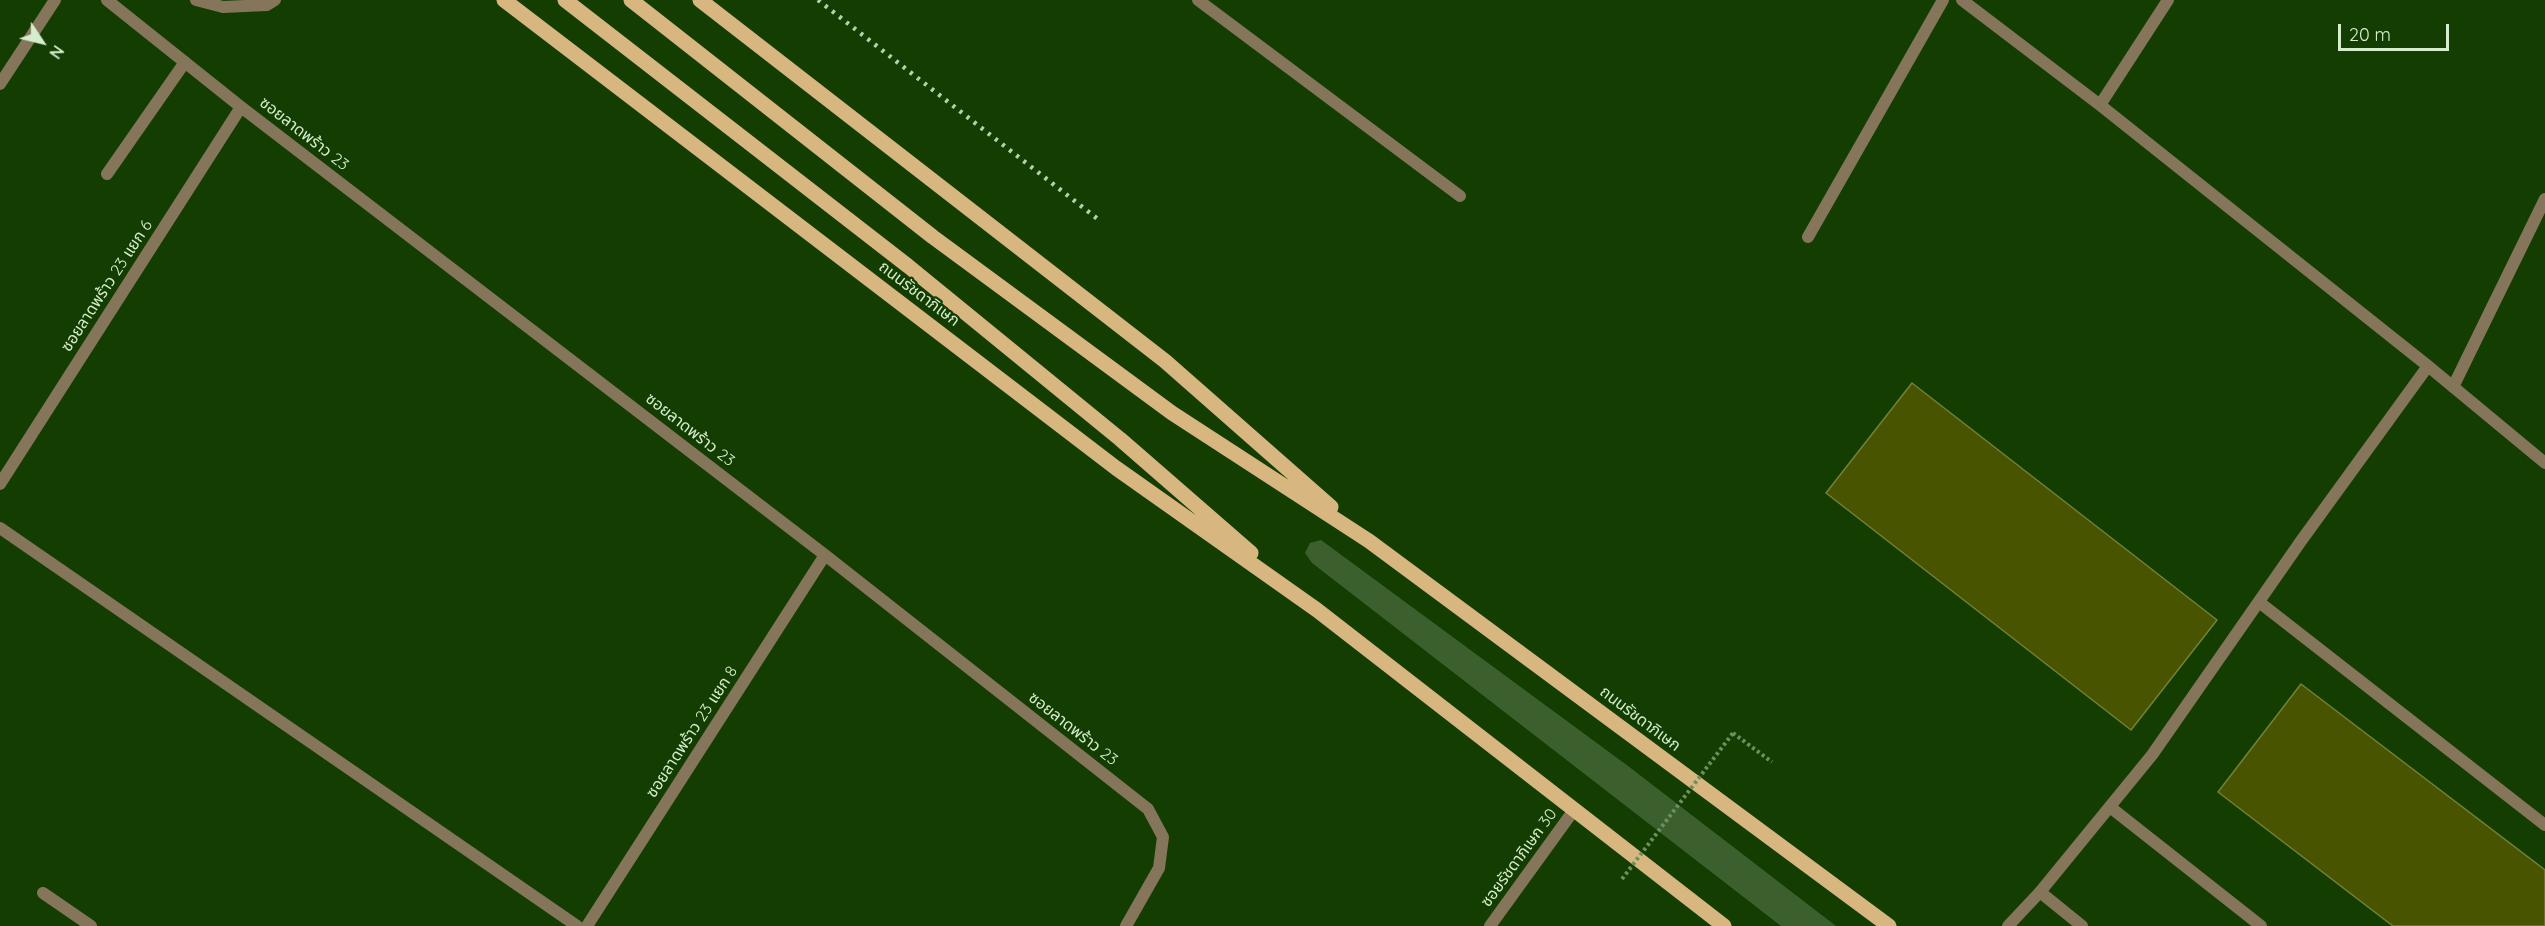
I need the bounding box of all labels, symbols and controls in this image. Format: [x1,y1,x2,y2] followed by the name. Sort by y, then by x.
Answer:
[12,12,72,72] north arrow
[2341,12,2452,50] scale bar
[2349,23,2391,46] text: 20 m
[45,42,68,63] text: N
[256,93,352,175] street label: ซอยลาดพร้าว 23
[57,217,157,355] street label: ซอยลาดพร้าว 23 แยก 6
[875,257,963,331] street label: ถนนรัชดาภิเษก
[642,389,738,471] street label: ซอยลาดพร้าว 23
[642,663,742,801] street label: ซอยลาดพร้าว 23 แยก 8
[1596,682,1684,756] street label: ถนนรัชดาภิเษก
[1025,688,1121,770] street label: ซอยลาดพร้าว 23
[1477,805,1561,911] street label: ซอยรัชดาภิเษก 30

